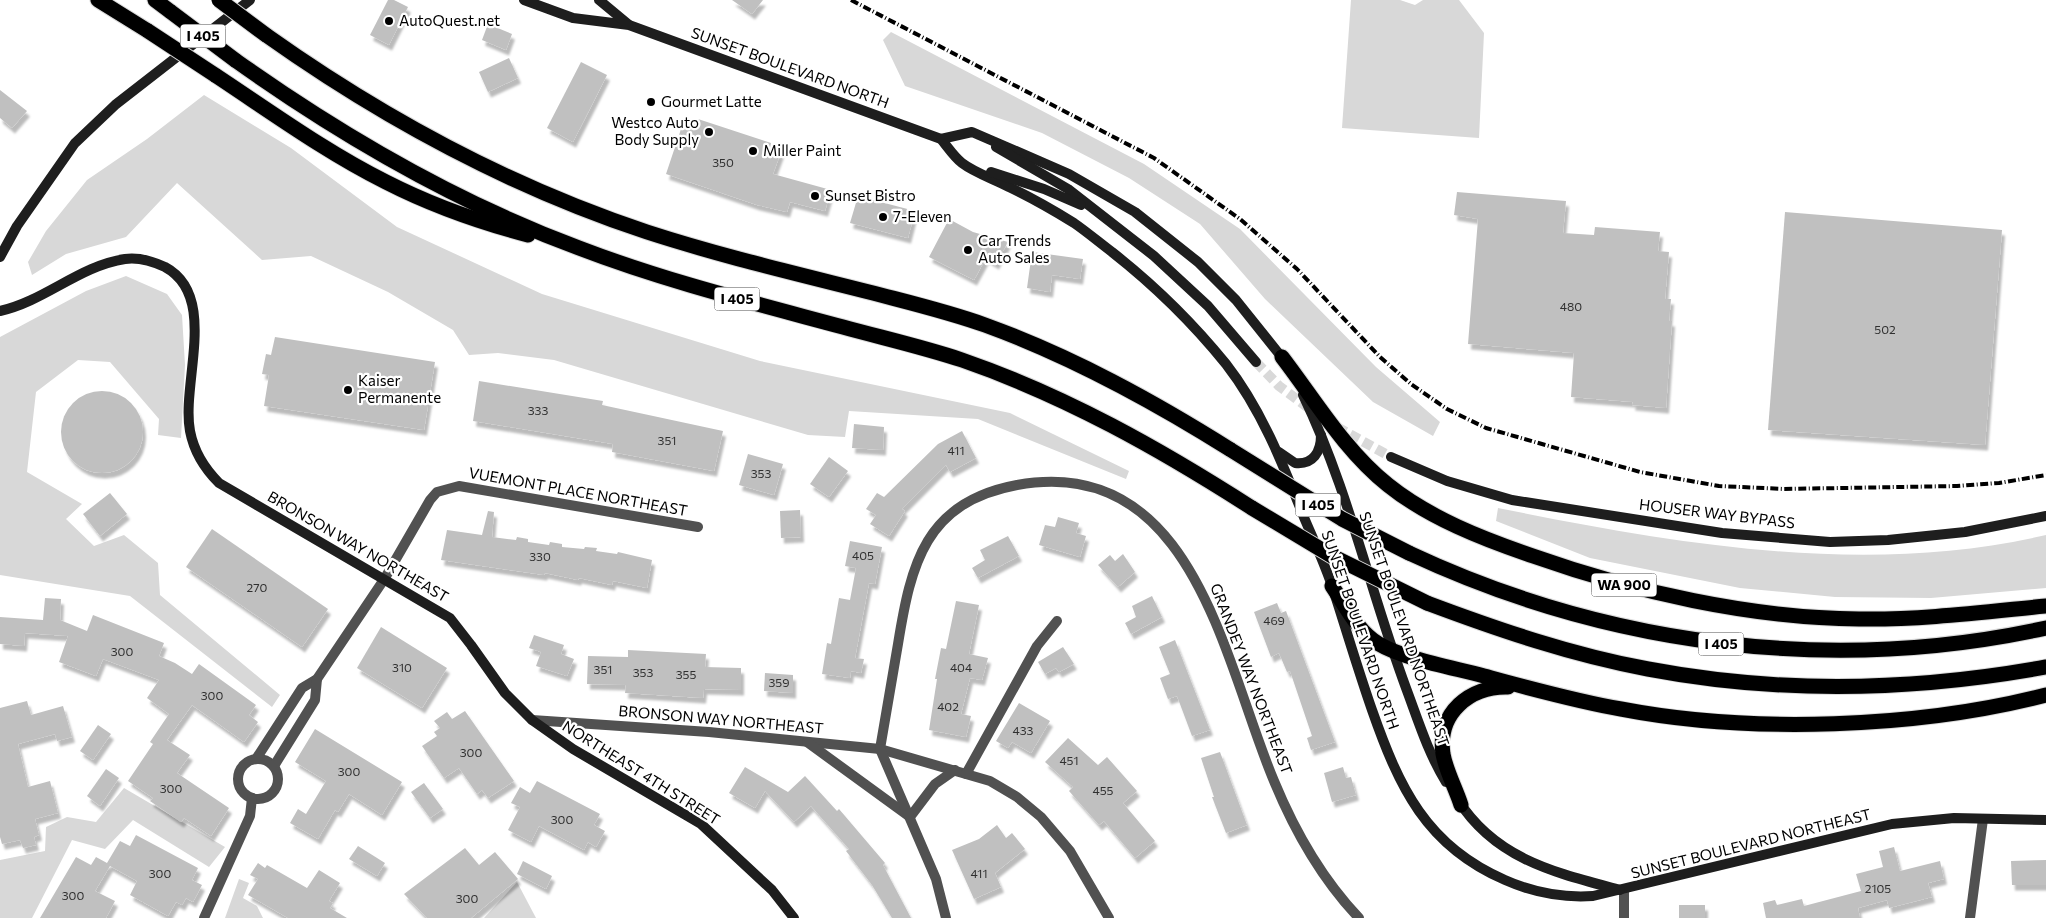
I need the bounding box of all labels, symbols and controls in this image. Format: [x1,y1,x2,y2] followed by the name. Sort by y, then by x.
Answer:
[399,11,500,29] place label: AutoQuest.net
[383,15,395,27] marker: AutoQuest.net
[689,23,892,111] street label: SUNSET BOULEVARD NORTH
[180,24,226,48] road number: I 405
[661,92,762,110] place label: Gourmet Latte
[645,96,657,108] marker: Gourmet Latte
[611,113,699,148] place label: Westco Auto Body Supply
[703,126,715,138] marker: Westco Auto Body Supply
[763,141,841,159] place label: Miller Paint
[747,145,759,157] marker: Miller Paint
[712,155,734,169] house number: 350
[825,186,916,204] place label: Sunset Bistro
[809,190,821,202] marker: Sunset Bistro
[893,207,952,225] place label: 7-Eleven
[877,211,889,223] marker: 7-Eleven
[978,231,1051,266] place label: Car Trends Auto Sales
[962,244,974,256] marker: Car Trends Auto Sales
[714,288,760,310] road number: I 405
[1560,299,1582,313] house number: 480
[1874,322,1896,336] house number: 502
[358,371,441,406] place label: Kaiser Permanente
[342,384,354,396] marker: Kaiser Permanente
[528,403,548,417] house number: 333
[658,433,676,447] house number: 351
[947,443,965,457] house number: 411
[467,463,689,519] street label: VUEMONT PLACE NORTHEAST
[751,466,771,480] house number: 353
[265,487,452,606] street label: BRONSON WAY NORTHEAST
[1296,494,1340,516] road number: I 405
[1638,495,1796,532] street label: HOUSER WAY BYPASS
[1355,509,1453,749] street label: SUNSET BOULEVARD NORTHEAST
[1317,528,1403,732] street label: SUNSET BOULEVARD NORTH
[852,548,874,562] house number: 405
[529,549,551,563] house number: 330
[1592,574,1656,596] road number: WA 900
[247,580,268,594] house number: 270
[1207,581,1297,777] street label: GRANDEY WAY NORTHEAST
[1263,613,1285,627] house number: 469
[1698,633,1744,656] road number: I 405
[111,644,133,658] house number: 300
[392,660,412,674] house number: 310
[950,660,972,674] house number: 404
[594,662,612,676] house number: 351
[633,665,653,679] house number: 353
[676,667,696,681] house number: 355
[768,675,790,689] house number: 359
[201,688,223,702] house number: 300
[937,699,959,713] house number: 402
[618,701,825,737] street label: BRONSON WAY NORTHEAST
[559,716,724,828] street label: NORTHEAST 4TH STREET
[1013,723,1034,737] house number: 433
[460,745,482,759] house number: 300
[1059,753,1079,767] house number: 451
[338,764,360,778] house number: 300
[160,781,182,795] house number: 300
[1093,783,1114,797] house number: 455
[1629,804,1873,882] street label: SUNSET BOULEVARD NORTHEAST
[551,812,573,826] house number: 300
[149,866,171,880] house number: 300
[970,866,988,880] house number: 411
[1865,881,1891,895] house number: 2105
[62,888,84,902] house number: 300
[456,891,478,905] house number: 300

